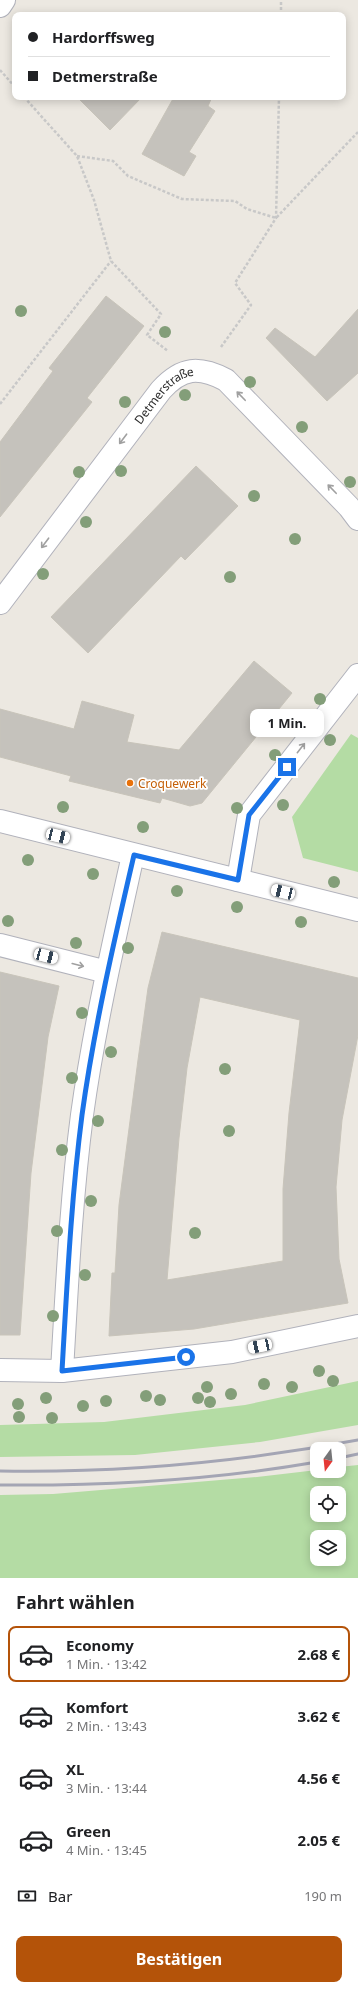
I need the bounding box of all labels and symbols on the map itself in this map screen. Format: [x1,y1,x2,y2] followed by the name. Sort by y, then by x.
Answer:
[130,362,195,427] street label: Detmerstraße
[236,391,246,401] one-way arrow
[119,434,128,445] one-way arrow
[327,484,337,494] one-way arrow
[41,538,49,549] one-way arrow
[250,709,324,737] callout: 1 Min.
[297,743,305,754] one-way arrow
[278,758,296,776] route end
[138,775,207,792] place label: Croquewerk
[125,778,135,788] marker: Croquewerk
[45,827,71,845] car
[270,883,296,901] car
[33,947,59,965] car
[72,962,85,969] one-way arrow
[247,1338,273,1354] car
[177,1348,195,1366] route start
[310,1442,346,1478] north arrow

